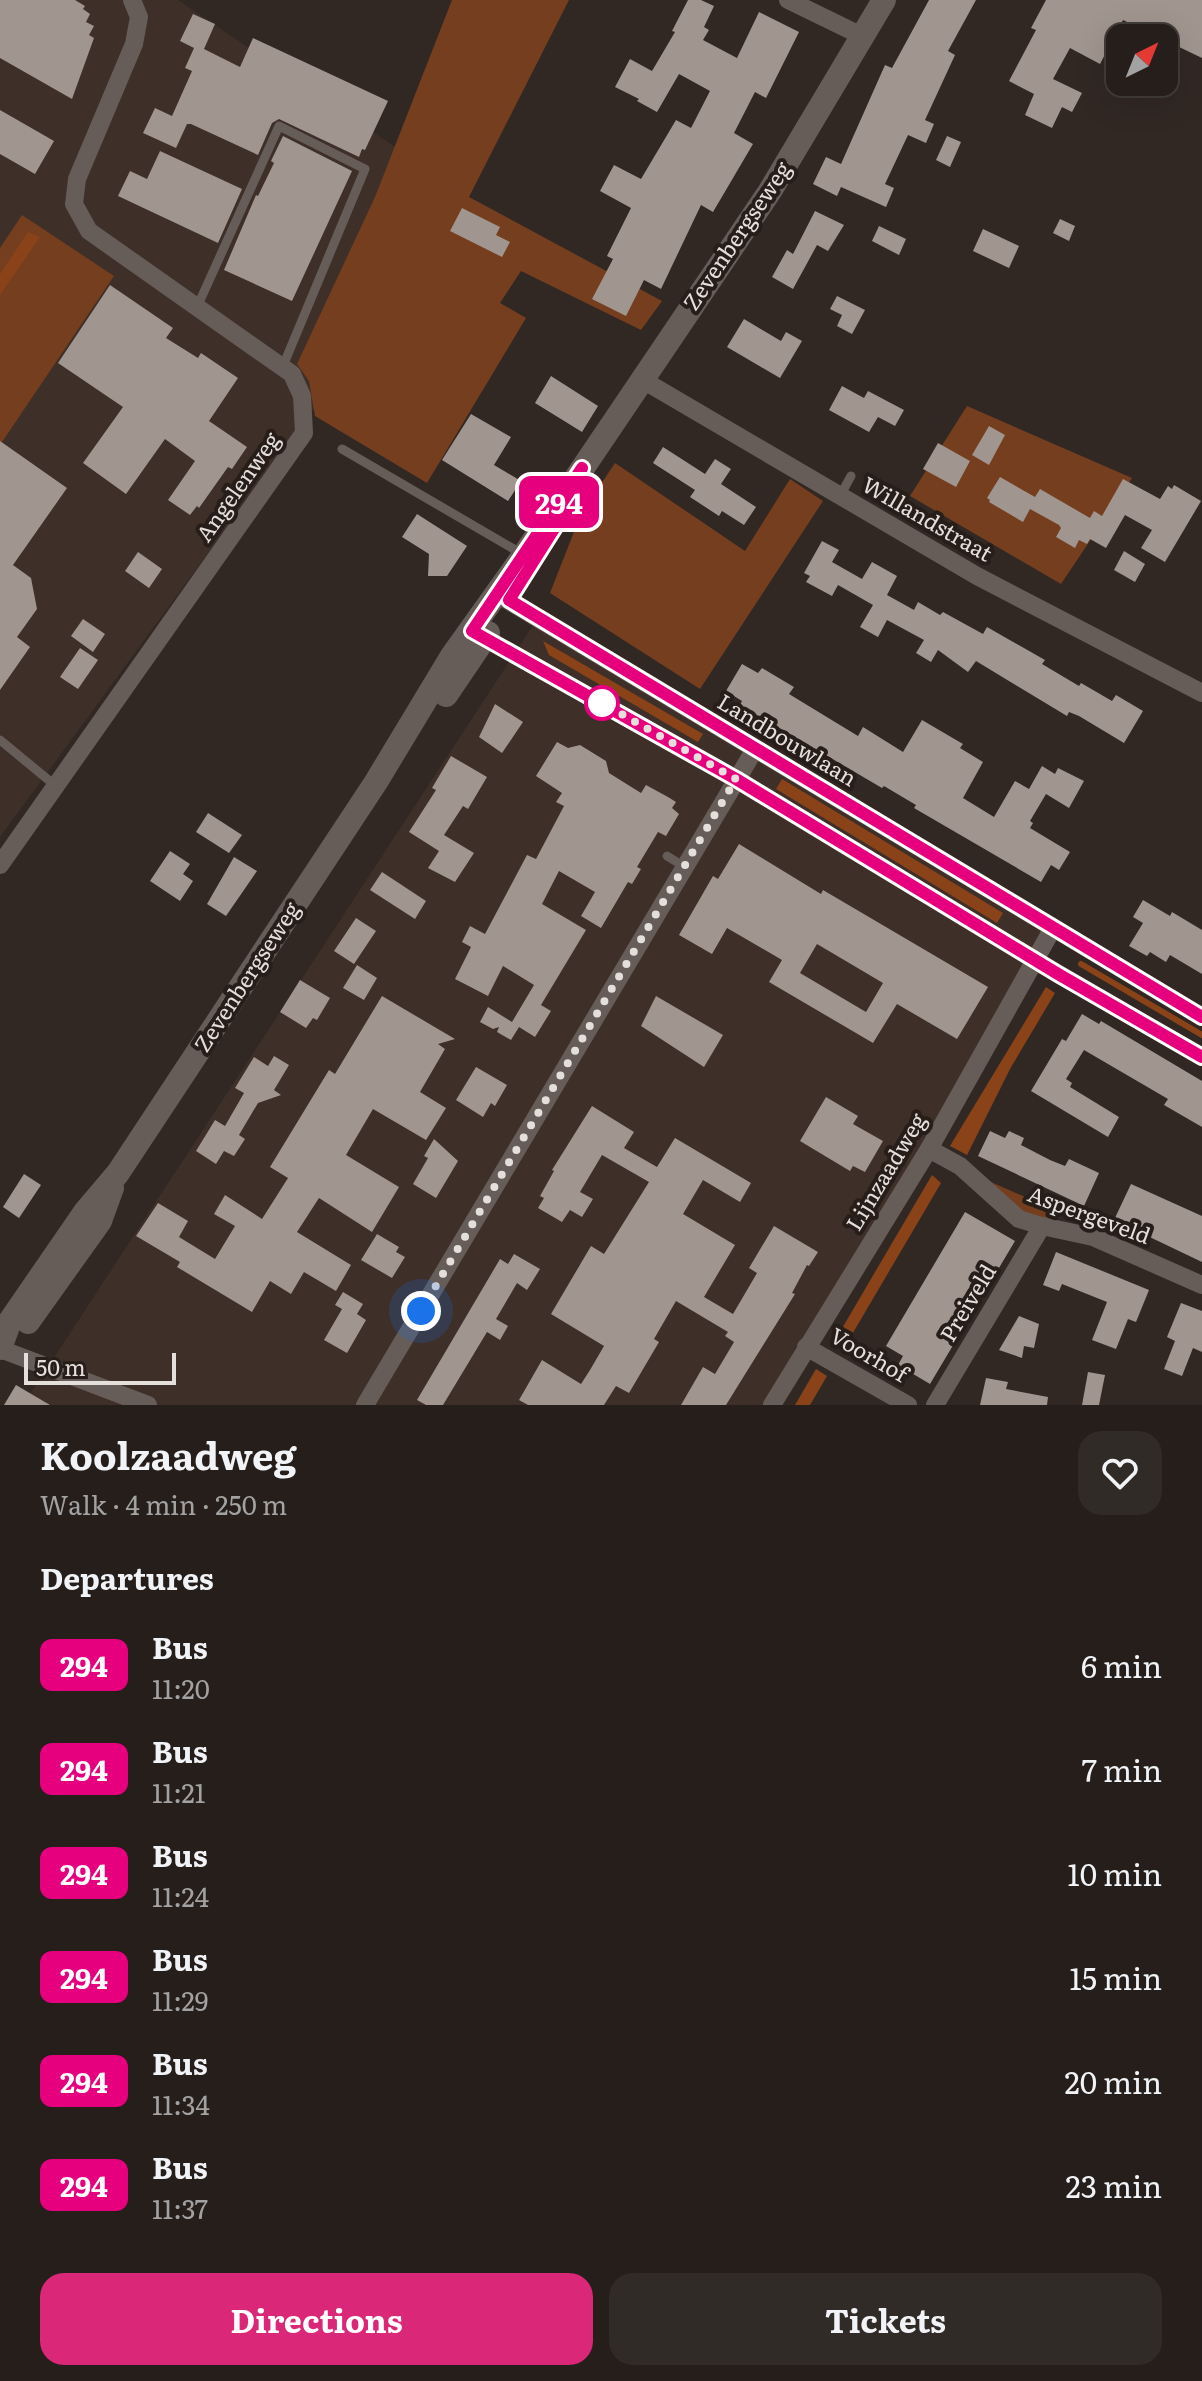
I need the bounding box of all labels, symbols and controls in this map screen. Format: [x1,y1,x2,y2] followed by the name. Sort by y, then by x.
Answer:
[1106,24,1178,96] north arrow
[1106,24,1178,96] map controls
[674,153,798,316] street label: Zevenbergseweg
[187,424,287,548] street label: Angelenweg
[856,467,999,568] street label: Willandstraat
[513,476,605,528] line badge: 294
[535,481,583,523] text: 294
[712,684,864,793] street label: Landbouwlaan
[585,686,619,720] unlabelled marker
[185,894,307,1058] street label: Zevenbergseweg
[836,1105,933,1236] street label: Lijnzaadweg
[1024,1176,1155,1251] street label: Aspergeveld
[931,1257,1003,1347] street label: Preiveld
[401,1291,441,1331] your location
[825,1318,916,1390] street label: Voorhof
[24,1349,176,1385] scale bar
[36,1350,86,1383] text: 50 m
[40,1425,297,1482] text: Koolzaadweg
[1078,1431,1162,1515] button: heart
[40,1484,287,1523] text: Walk · 4 min · 250 m
[40,1555,214,1599] text: Departures
[152,1624,208,1668] text: Bus
[1081,1643,1162,1687] text: 6 min
[60,1644,108,1686] text: 294
[152,1668,210,1707] text: 11:20
[152,1728,208,1772] text: Bus
[1082,1747,1162,1791] text: 7 min
[60,1748,108,1790] text: 294
[152,1772,205,1811] text: 11:21
[152,1832,208,1876] text: Bus
[1068,1851,1162,1895] text: 10 min
[60,1852,108,1894] text: 294
[152,1876,209,1915] text: 11:24
[152,1936,208,1980] text: Bus
[1070,1955,1162,1999] text: 15 min
[60,1956,108,1998] text: 294
[152,1980,208,2019] text: 11:29
[152,2040,208,2084] text: Bus
[1065,2059,1162,2103] text: 20 min
[60,2060,108,2102] text: 294
[152,2084,210,2123] text: 11:34
[152,2144,208,2188] text: Bus
[1066,2163,1162,2207] text: 23 min
[60,2164,108,2206] text: 294
[152,2188,208,2227] text: 11:37
[40,2273,593,2365] button: Directions
[609,2273,1162,2365] button: Tickets

